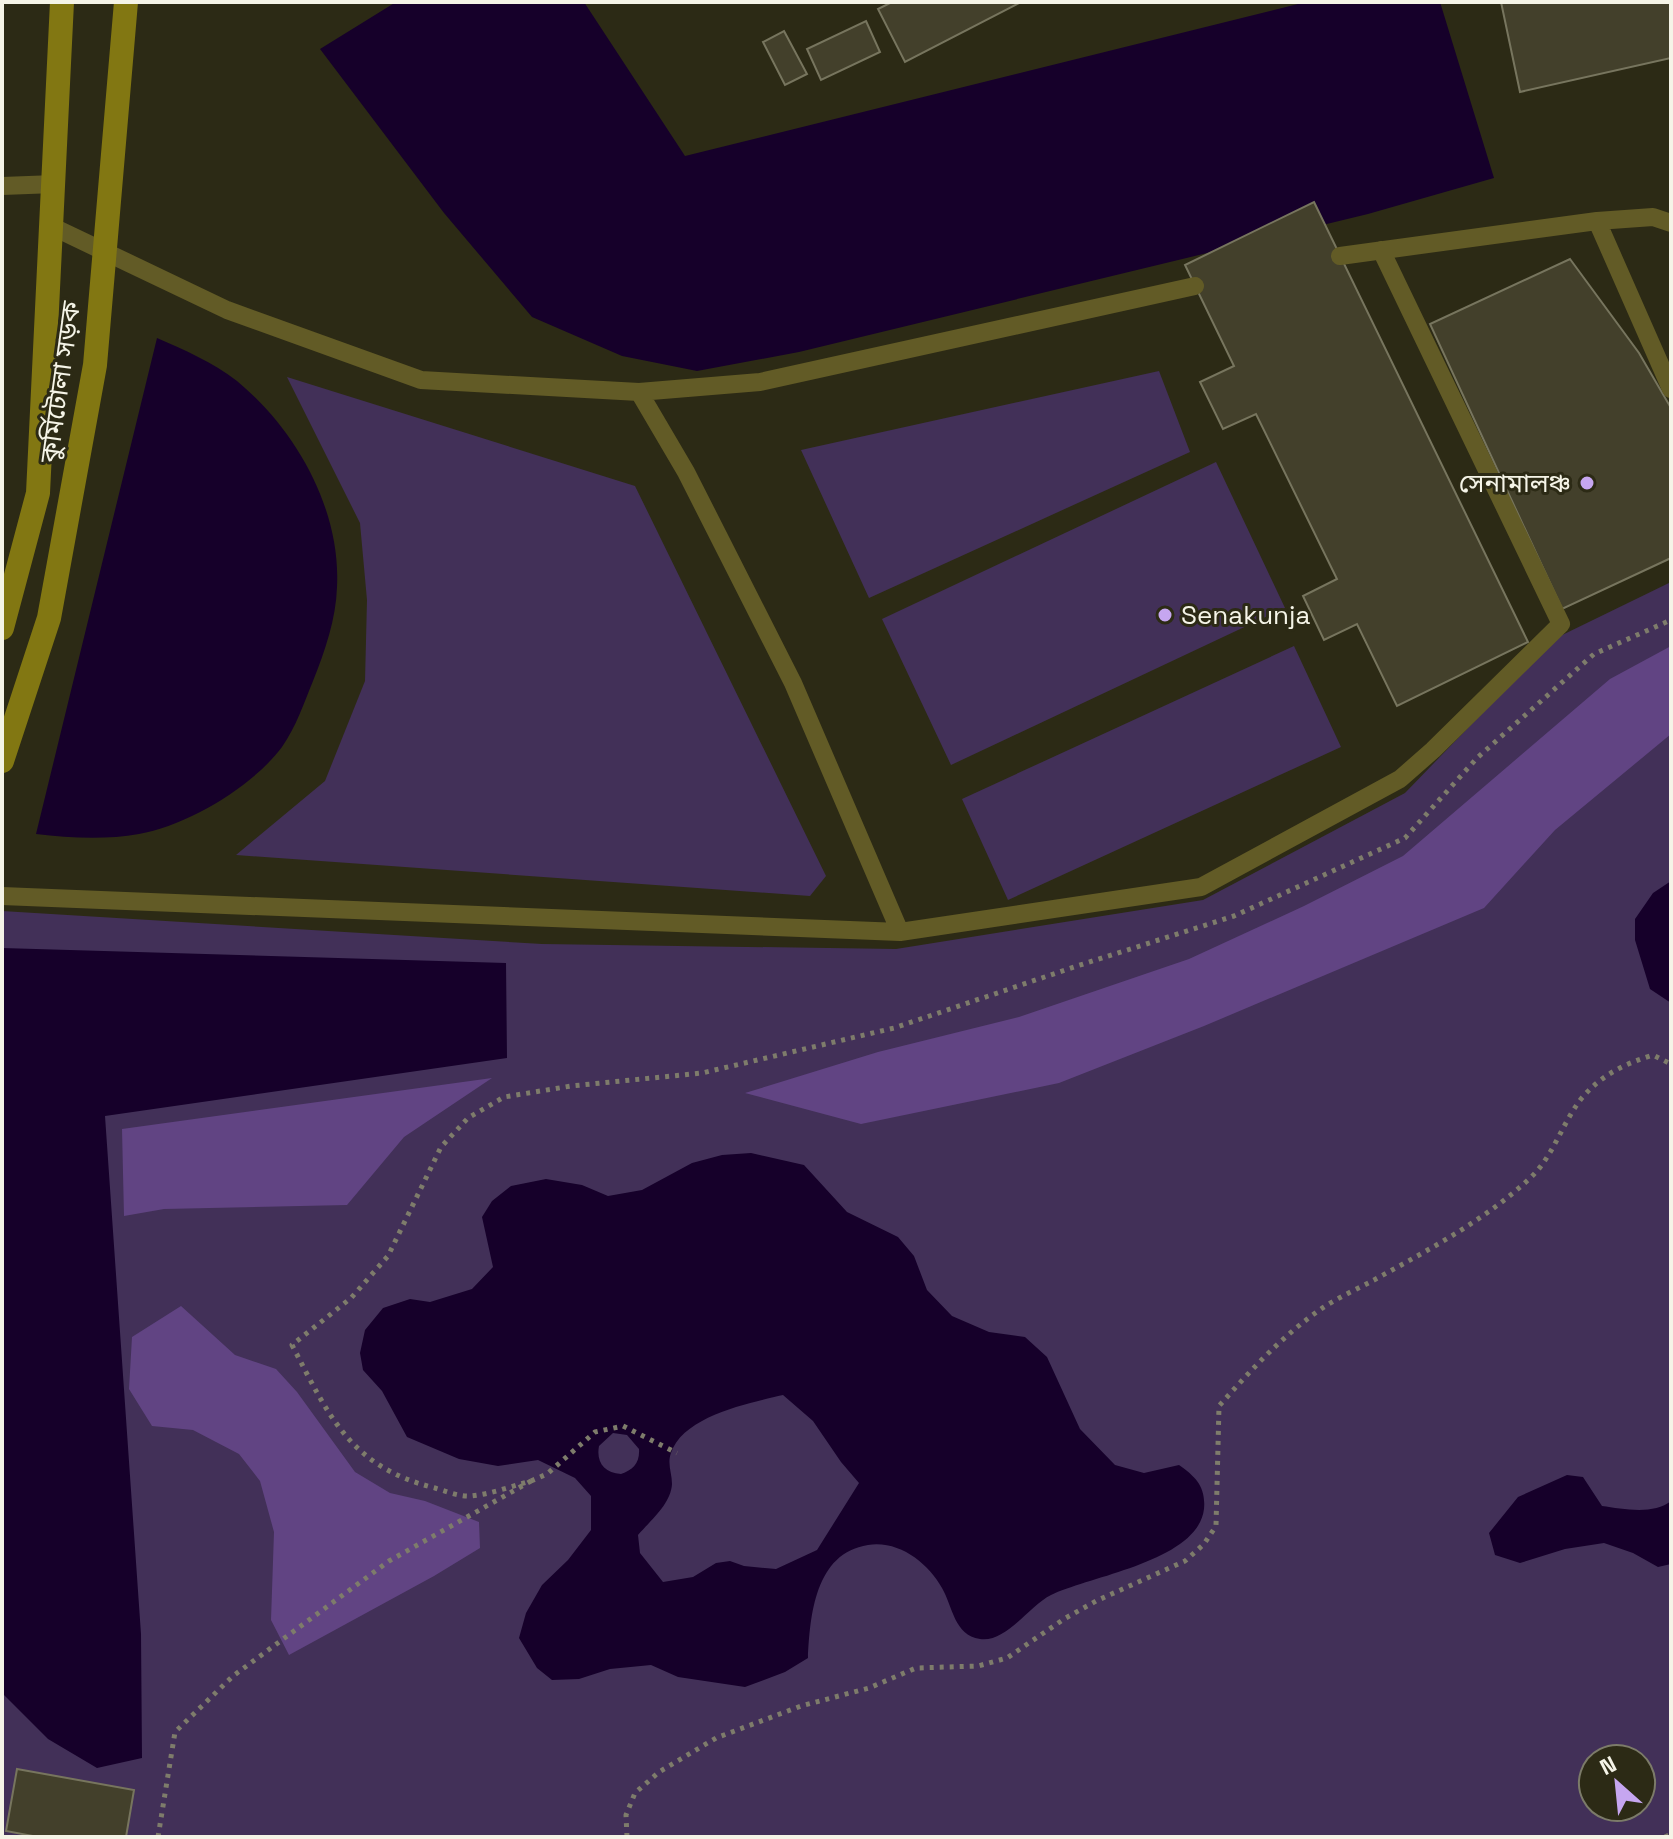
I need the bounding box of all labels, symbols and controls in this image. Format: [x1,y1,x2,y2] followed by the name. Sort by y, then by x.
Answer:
[32,298,88,466] street label: কুর্মিটোলা সড়ক
[1459,466,1571,500] place label: সেনামালঞ্চ
[1578,474,1596,492] marker: সেনামালঞ্চ
[1181,598,1310,632] place label: Senakunja
[1156,606,1174,624] marker: Senakunja
[1577,1743,1657,1823] north arrow
[1595,1749,1621,1781] text: N

